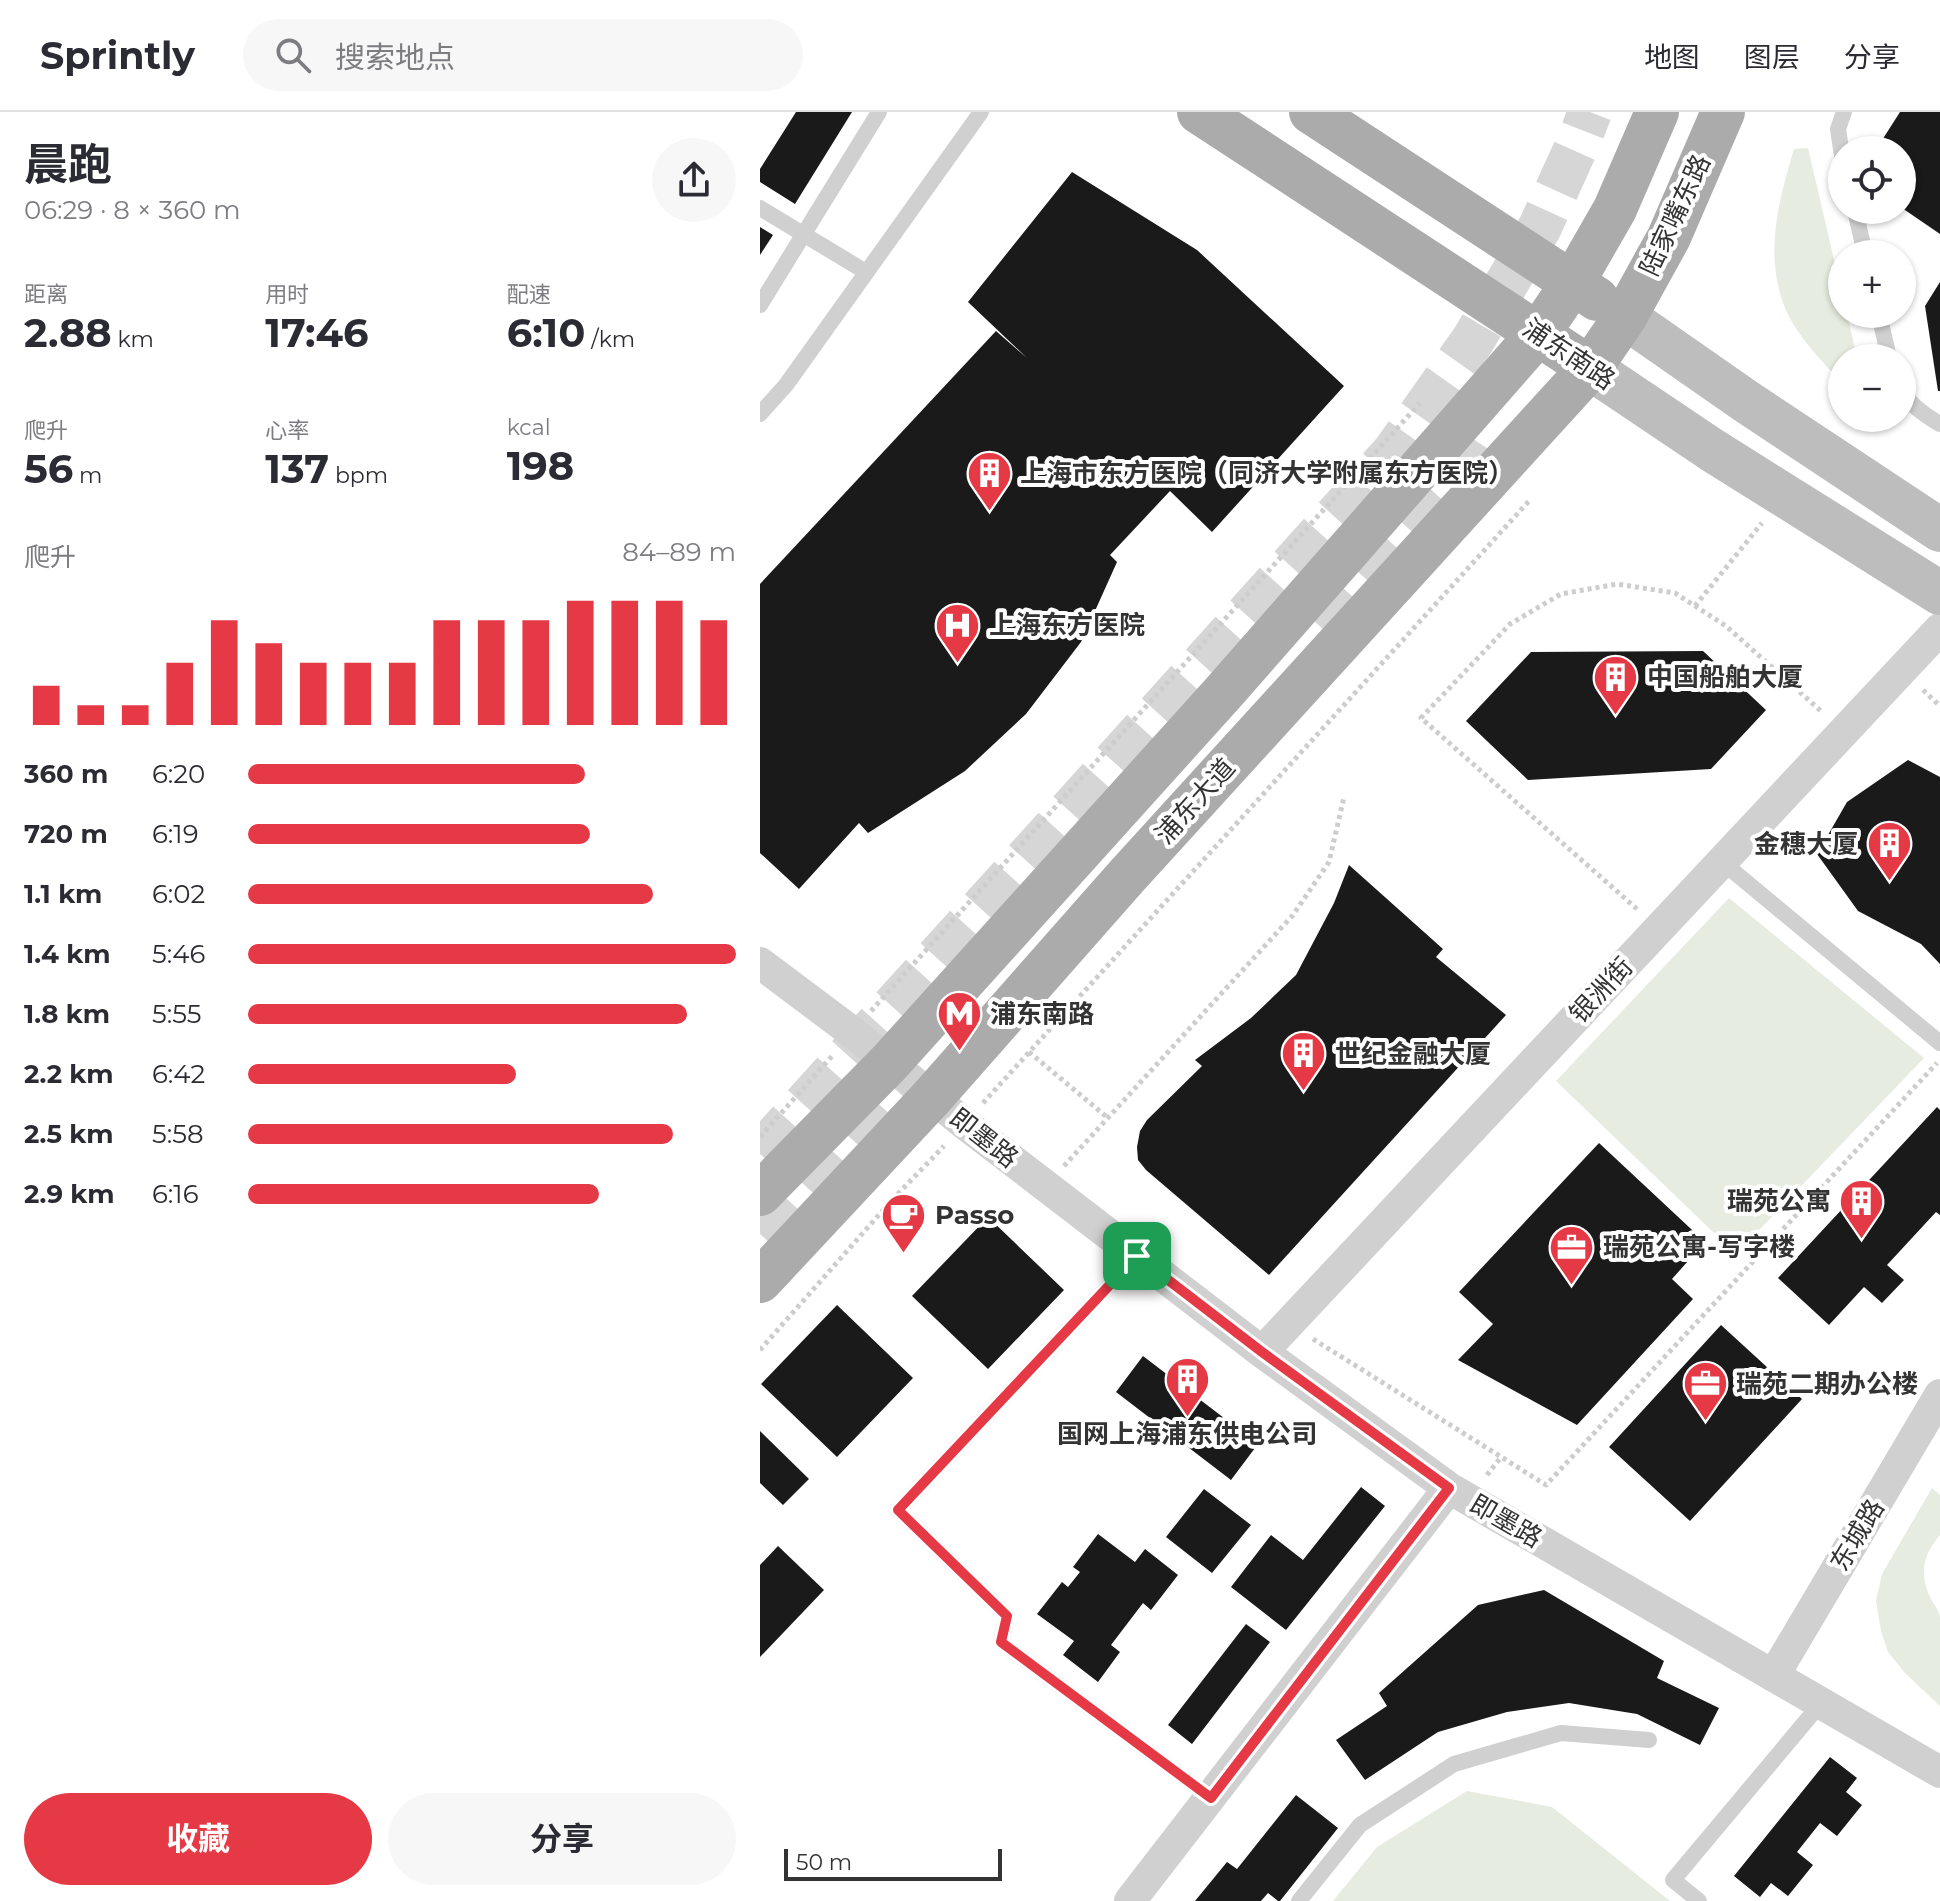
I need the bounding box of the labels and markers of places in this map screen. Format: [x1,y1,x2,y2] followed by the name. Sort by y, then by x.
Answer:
[965,449,1013,512] building icon: 上海市东方医院（同济大学附属东方医院）
[1020,457,1514,489] place label: 上海市东方医院（同济大学附属东方医院）
[934,601,982,664] hospital icon: 上海东方医院
[989,609,1145,641] place label: 上海东方医院
[1592,653,1640,716] building icon: 中国船舶大厦
[1647,661,1803,693] place label: 中国船舶大厦
[1865,820,1913,883] building icon: 金穗大厦
[1754,828,1858,860] place label: 金穗大厦
[935,990,983,1053] metro station icon: 浦东南路
[990,998,1094,1030] place label: 浦东南路
[1280,1030,1328,1093] building icon: 世纪金融大厦
[1335,1038,1491,1070] place label: 世纪金融大厦
[1838,1177,1886,1240] building icon: 瑞苑公寓
[1727,1185,1831,1217] place label: 瑞苑公寓
[880,1191,928,1254] cafe icon: Passo
[935,1199,1014,1231] place label: Passo
[1103,1222,1171,1290] pin
[1548,1223,1596,1286] office icon: 瑞苑公寓-写字楼
[1603,1231,1795,1263] place label: 瑞苑公寓-写字楼
[1163,1355,1211,1418] building icon: 国网上海浦东供电公司
[1681,1360,1729,1423] office icon: 瑞苑二期办公楼
[1736,1368,1918,1400] place label: 瑞苑二期办公楼
[1057,1418,1317,1450] place label: 国网上海浦东供电公司

